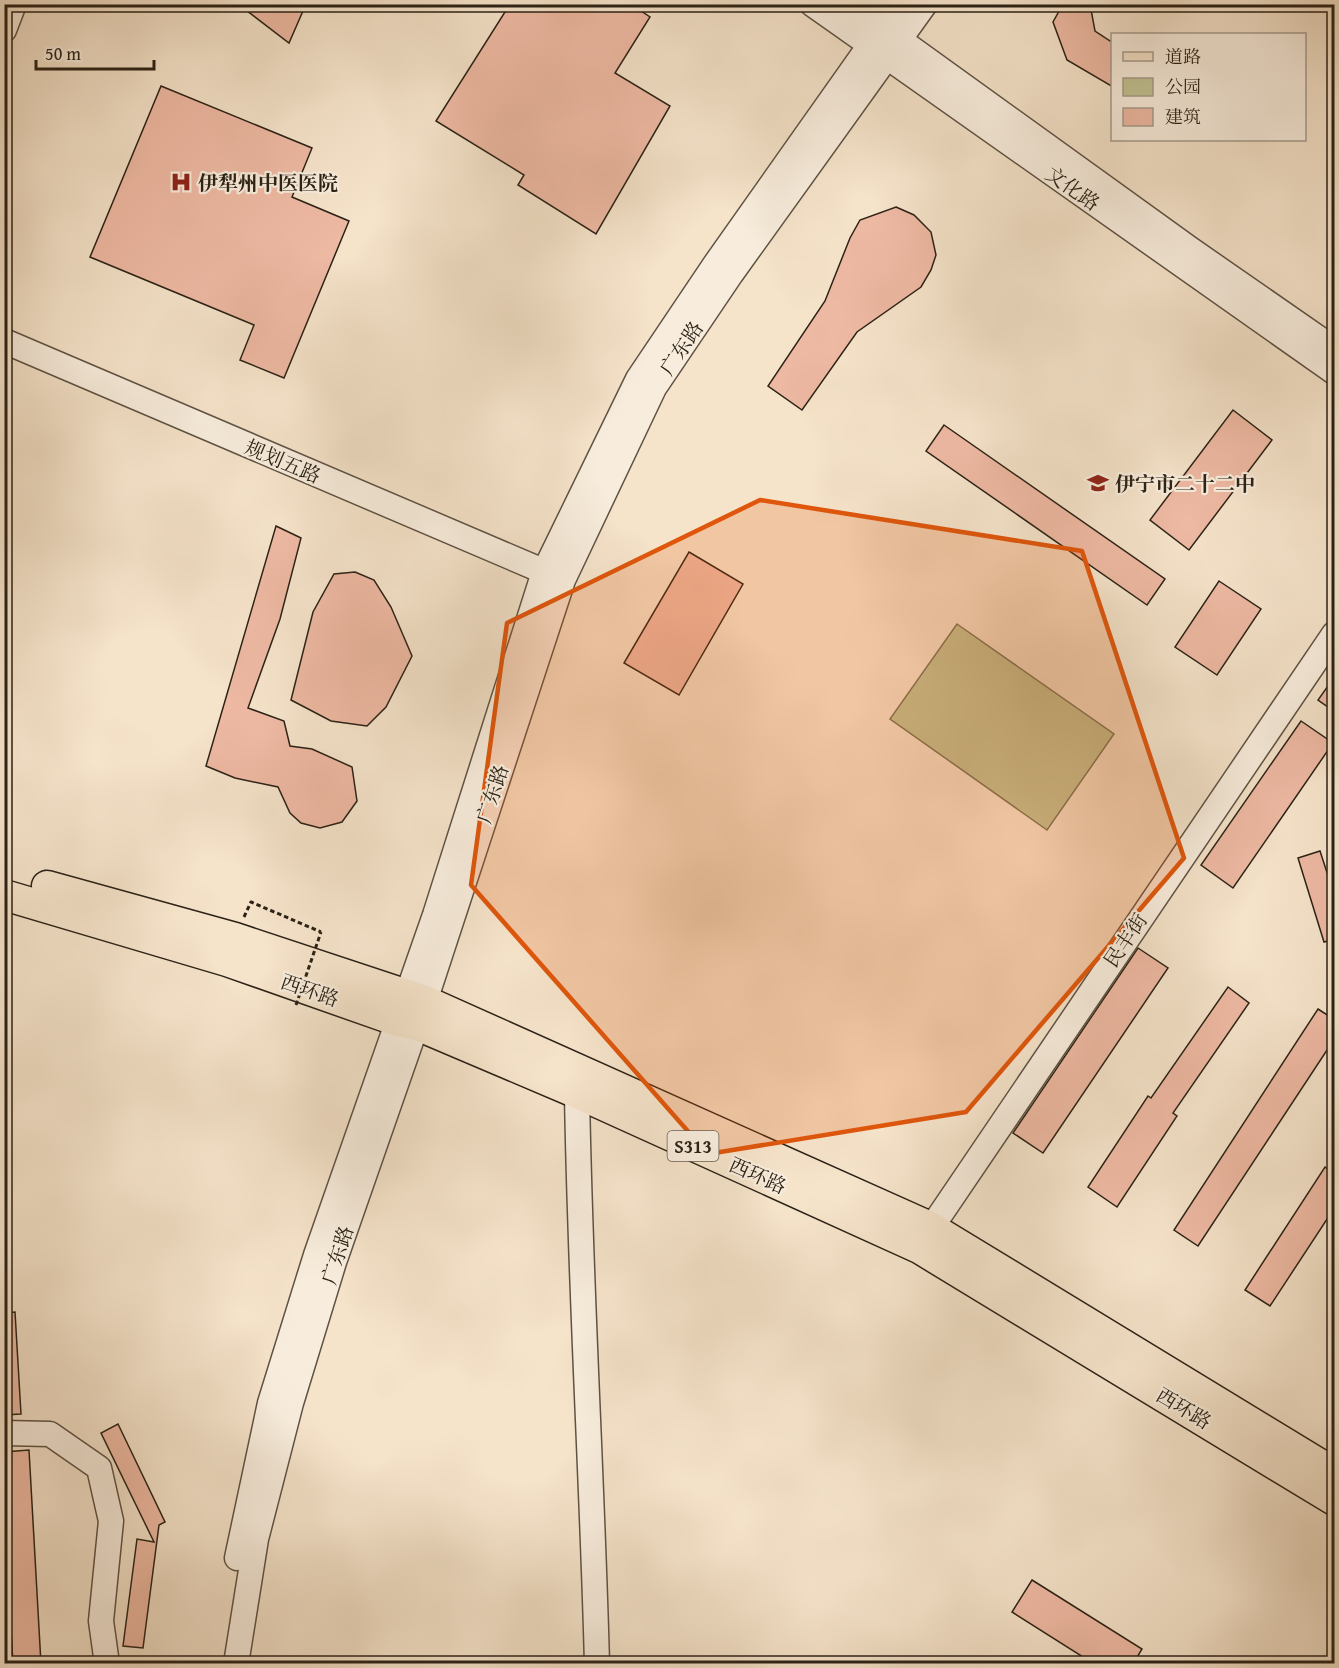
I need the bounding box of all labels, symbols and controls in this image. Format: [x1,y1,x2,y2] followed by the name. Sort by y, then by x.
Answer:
[36,33,154,71] scale bar
[1111,33,1306,141] legend
[45,40,81,67] text: 50 m
[1165,43,1201,70] text: 道路
[1165,73,1201,100] text: 公园
[1165,103,1201,130] text: 建筑
[1040,159,1106,217] street label: 文化路
[198,168,338,197] place label: 伊犁州中医医院
[169,170,193,194] hospital icon: 伊犁州中医医院
[652,315,710,381] street label: 广东路
[241,432,325,490] street label: 规划五路
[1115,469,1255,498] place label: 伊宁市二十二中
[1086,471,1110,495] school or university icon: 伊宁市二十二中
[469,761,515,827] street label: 广东路
[1096,907,1154,973] street label: 民丰街
[277,967,343,1013] street label: 西环路
[668,1131,718,1161] road number: S313
[725,1150,791,1200] street label: 西环路
[314,1222,360,1288] street label: 广东路
[1151,1380,1217,1436] street label: 西环路

